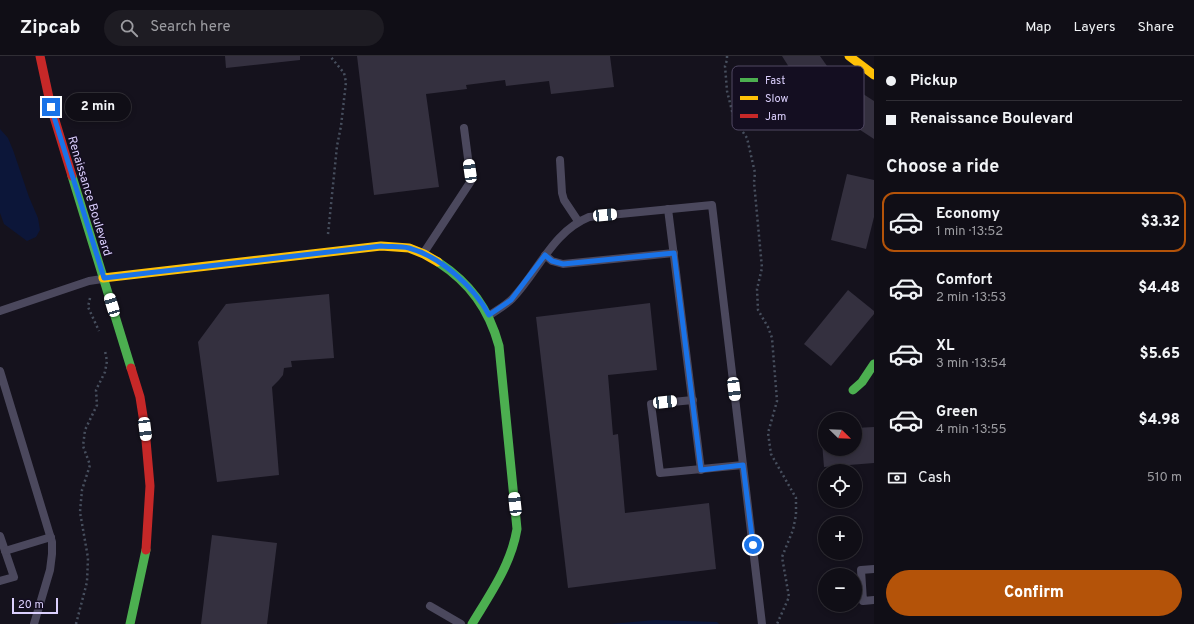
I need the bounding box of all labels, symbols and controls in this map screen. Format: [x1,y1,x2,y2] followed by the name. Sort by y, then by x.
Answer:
[104,10,384,46] search box
[20,16,80,40] text: Zipcab
[118,17,140,39] icon: search
[150,18,231,37] text: Search here
[1025,19,1051,36] text: Map
[1073,19,1115,36] text: Layers
[1137,19,1174,36] text: Share
[732,66,864,130] legend
[910,72,958,91] text: Pickup
[765,74,785,88] text: Fast
[765,92,788,106] text: Slow
[65,93,131,121] callout: 2 min
[42,98,60,116] route end
[81,99,115,115] text: 2 min
[765,110,786,124] text: Jam
[910,110,1073,129] text: Renaissance Boulevard
[63,134,115,258] street label: Renaissance Boulevard
[886,156,999,179] text: Choose a ride
[462,158,478,184] car
[888,204,924,240] icon: car
[936,205,1000,224] text: Economy
[593,208,617,222] car
[1141,213,1180,232] text: $3.32
[936,224,1003,240] text: 1 min · 13:52
[888,270,924,306] icon: car
[936,271,993,290] text: Comfort
[1138,279,1180,298] text: $4.48
[936,290,1006,306] text: 2 min · 13:53
[103,292,121,318] car
[888,336,924,372] icon: car
[936,337,954,356] text: XL
[1140,345,1180,364] text: $5.65
[936,356,1007,372] text: 3 min · 13:54
[727,376,741,402] car
[652,395,678,409] car
[888,402,924,438] icon: car
[936,403,978,422] text: Green
[1139,411,1180,430] text: $4.98
[818,412,862,456] north arrow
[818,412,862,612] map controls
[138,416,152,442] car
[936,422,1007,438] text: 4 min · 13:55
[818,464,862,508] button: locate
[886,467,908,489] icon: cash
[918,469,951,488] text: Cash
[1147,470,1182,486] text: 510 m
[508,491,522,517] car
[818,516,862,560] button: +
[744,536,762,554] route start
[818,568,862,612] button: −
[886,570,1182,616] button: Confirm
[12,596,58,615] scale bar
[18,598,44,612] text: 20 m

